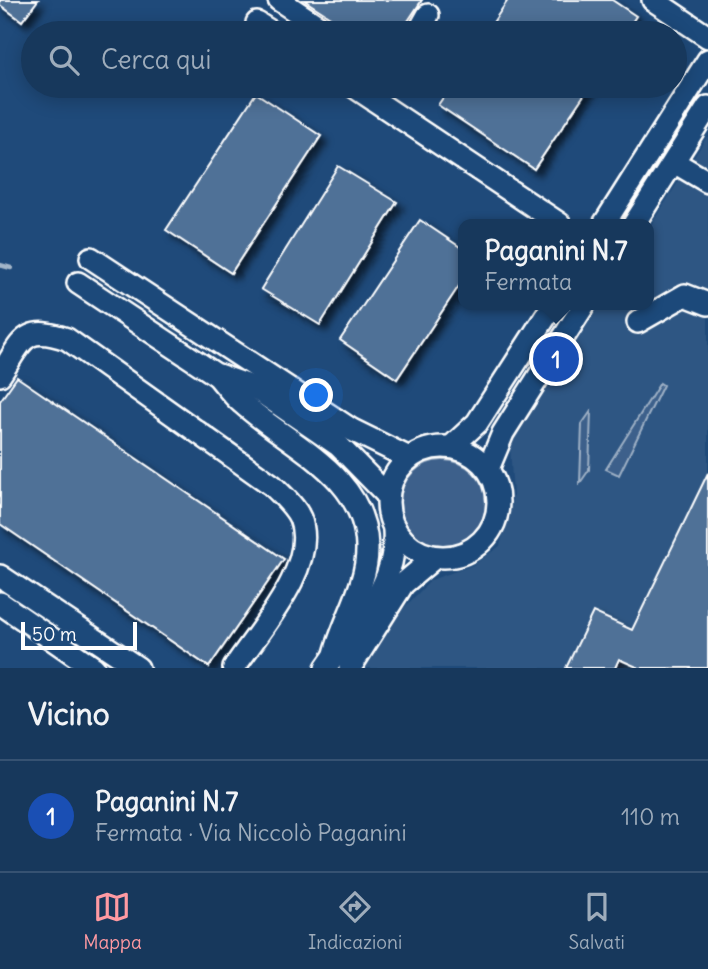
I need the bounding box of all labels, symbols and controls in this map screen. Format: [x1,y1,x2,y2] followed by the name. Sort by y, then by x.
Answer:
[21,21,687,98] search box
[45,41,83,79] icon: search
[101,43,211,76] text: Cerca qui
[458,219,654,310] popup
[484,234,628,267] text: Paganini N.7
[484,267,572,296] text: Fermata
[533,333,579,385] pin: 1
[299,378,333,412] your location
[21,619,136,651] scale bar
[32,622,77,646] text: 50 m
[28,695,110,733] text: Vicino
[95,785,238,818] text: Paganini N.7
[46,802,56,831] text: 1
[621,802,680,831] text: 110 m
[95,818,407,847] text: Fermata · Via Niccolò Paganini
[83,888,142,954] tab: Mappa
[308,888,402,954] tab: Indicazioni
[569,888,625,954] tab: Salvati

